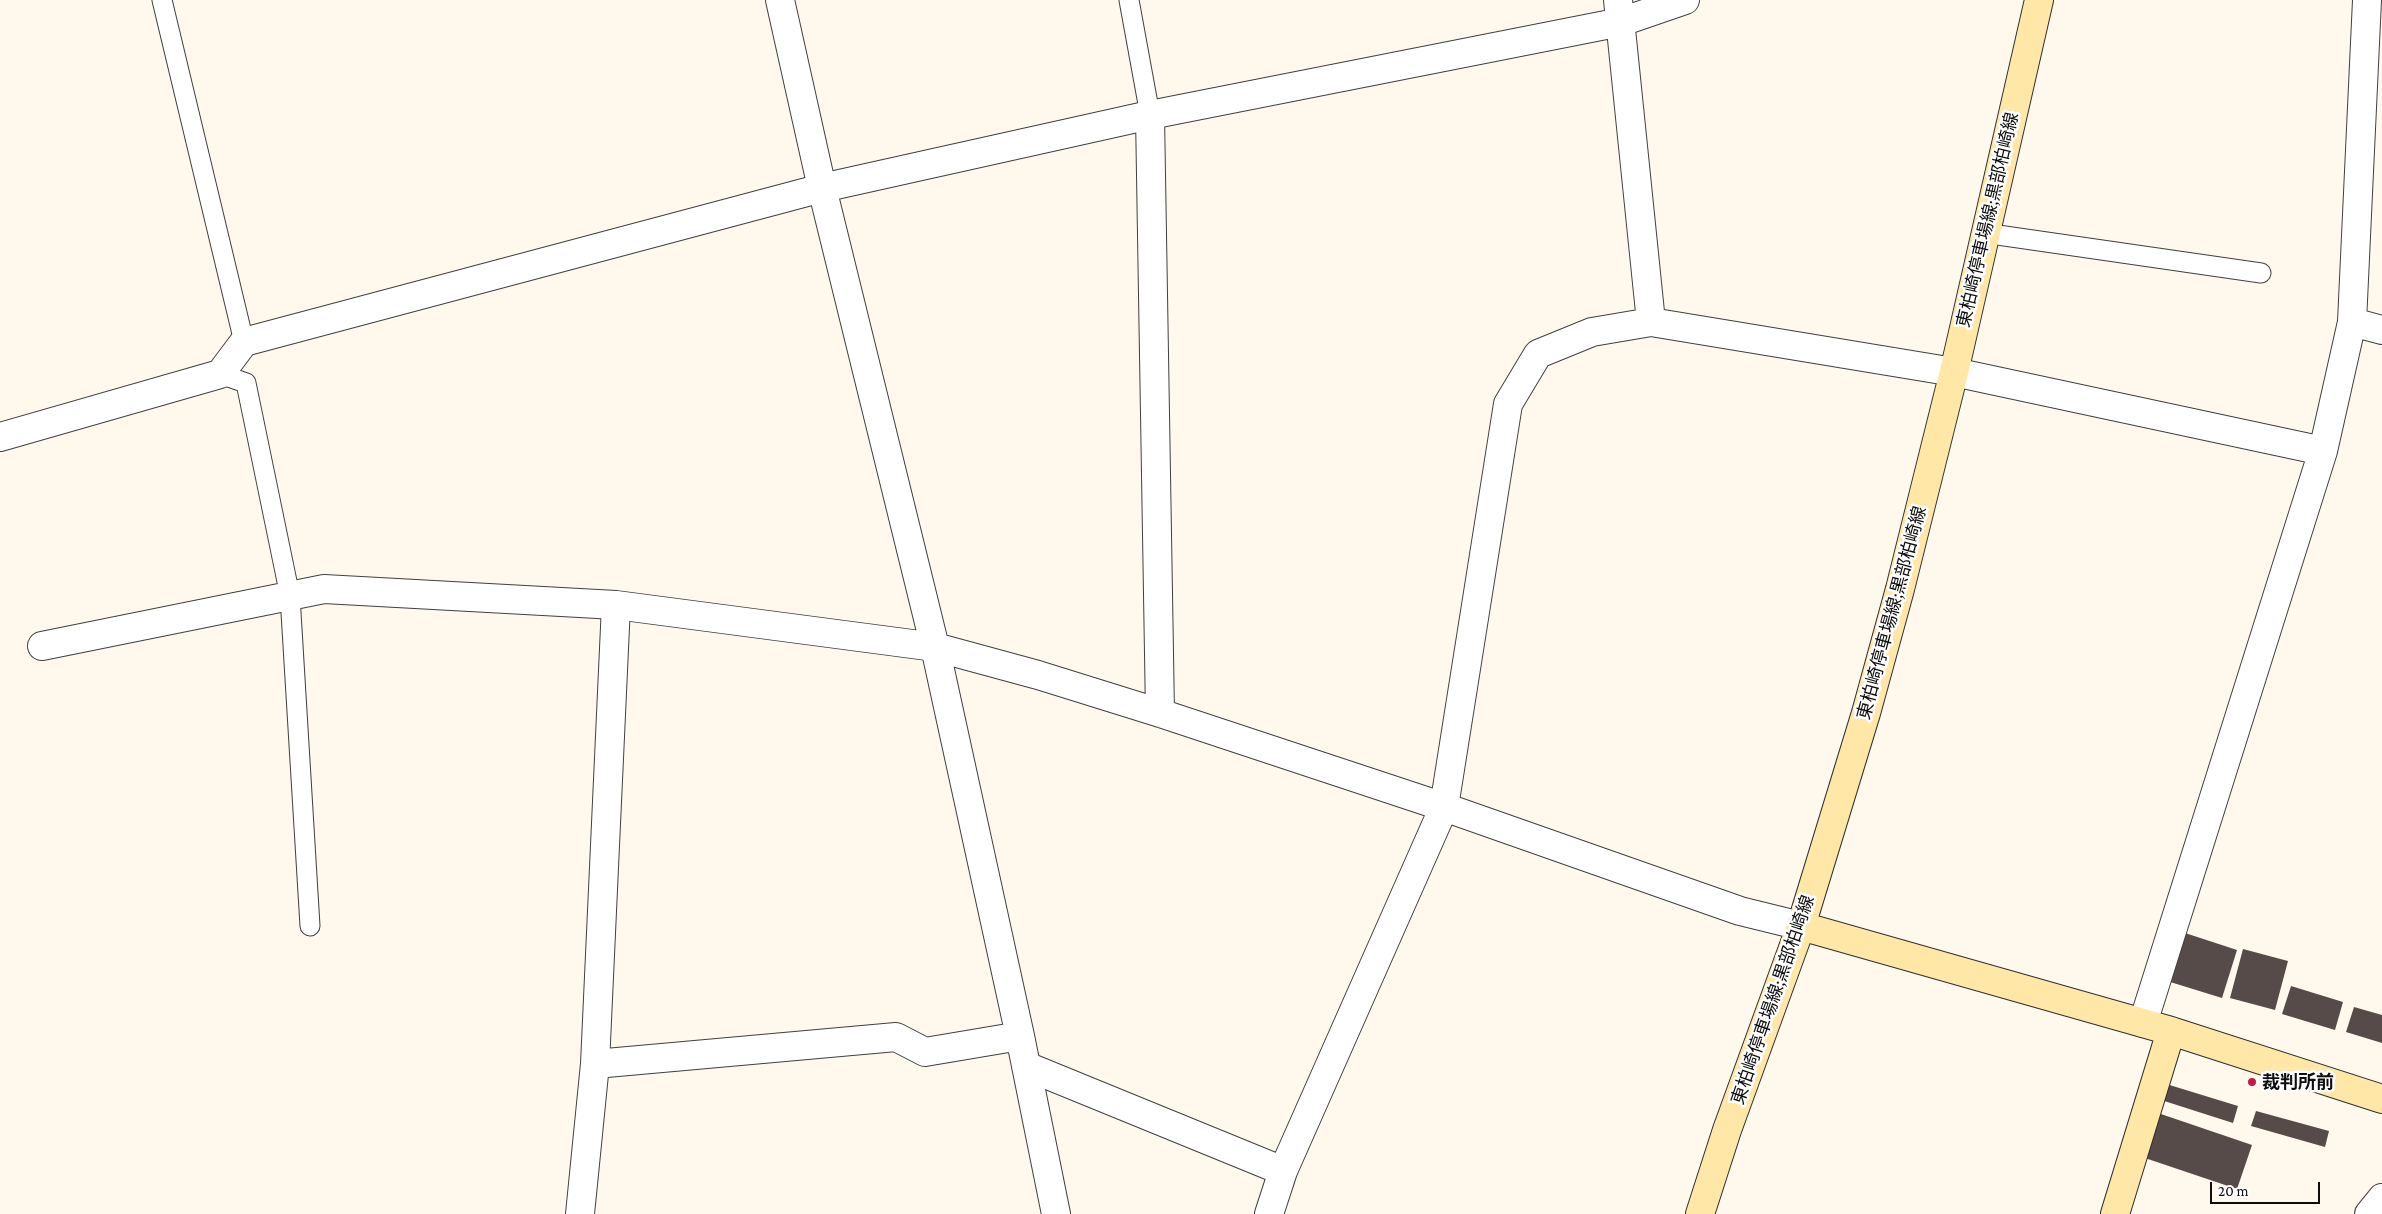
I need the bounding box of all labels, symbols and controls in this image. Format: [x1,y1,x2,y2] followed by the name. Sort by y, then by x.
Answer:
[1953,110,2023,330] street label: 東柏崎停車場線;黒部柏崎線
[1853,504,1931,722] street label: 東柏崎停車場線;黒部柏崎線
[1727,892,1819,1108] street label: 東柏崎停車場線;黒部柏崎線
[2262,1071,2334,1093] place label: 裁判所前
[2246,1076,2258,1088] marker: 裁判所前
[2212,1172,2322,1204] scale bar
[2218,1183,2249,1199] text: 20 m

